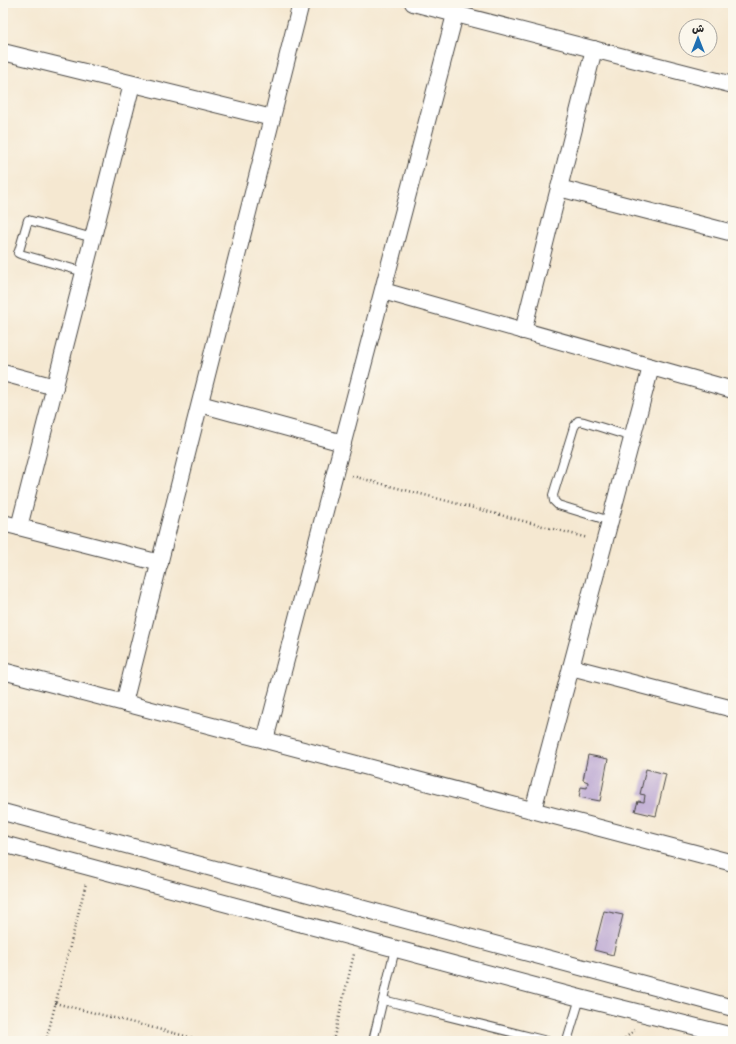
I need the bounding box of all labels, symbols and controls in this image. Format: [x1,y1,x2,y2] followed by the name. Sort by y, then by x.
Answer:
[678,18,718,58] north arrow
[692,19,704,38] text: ش

